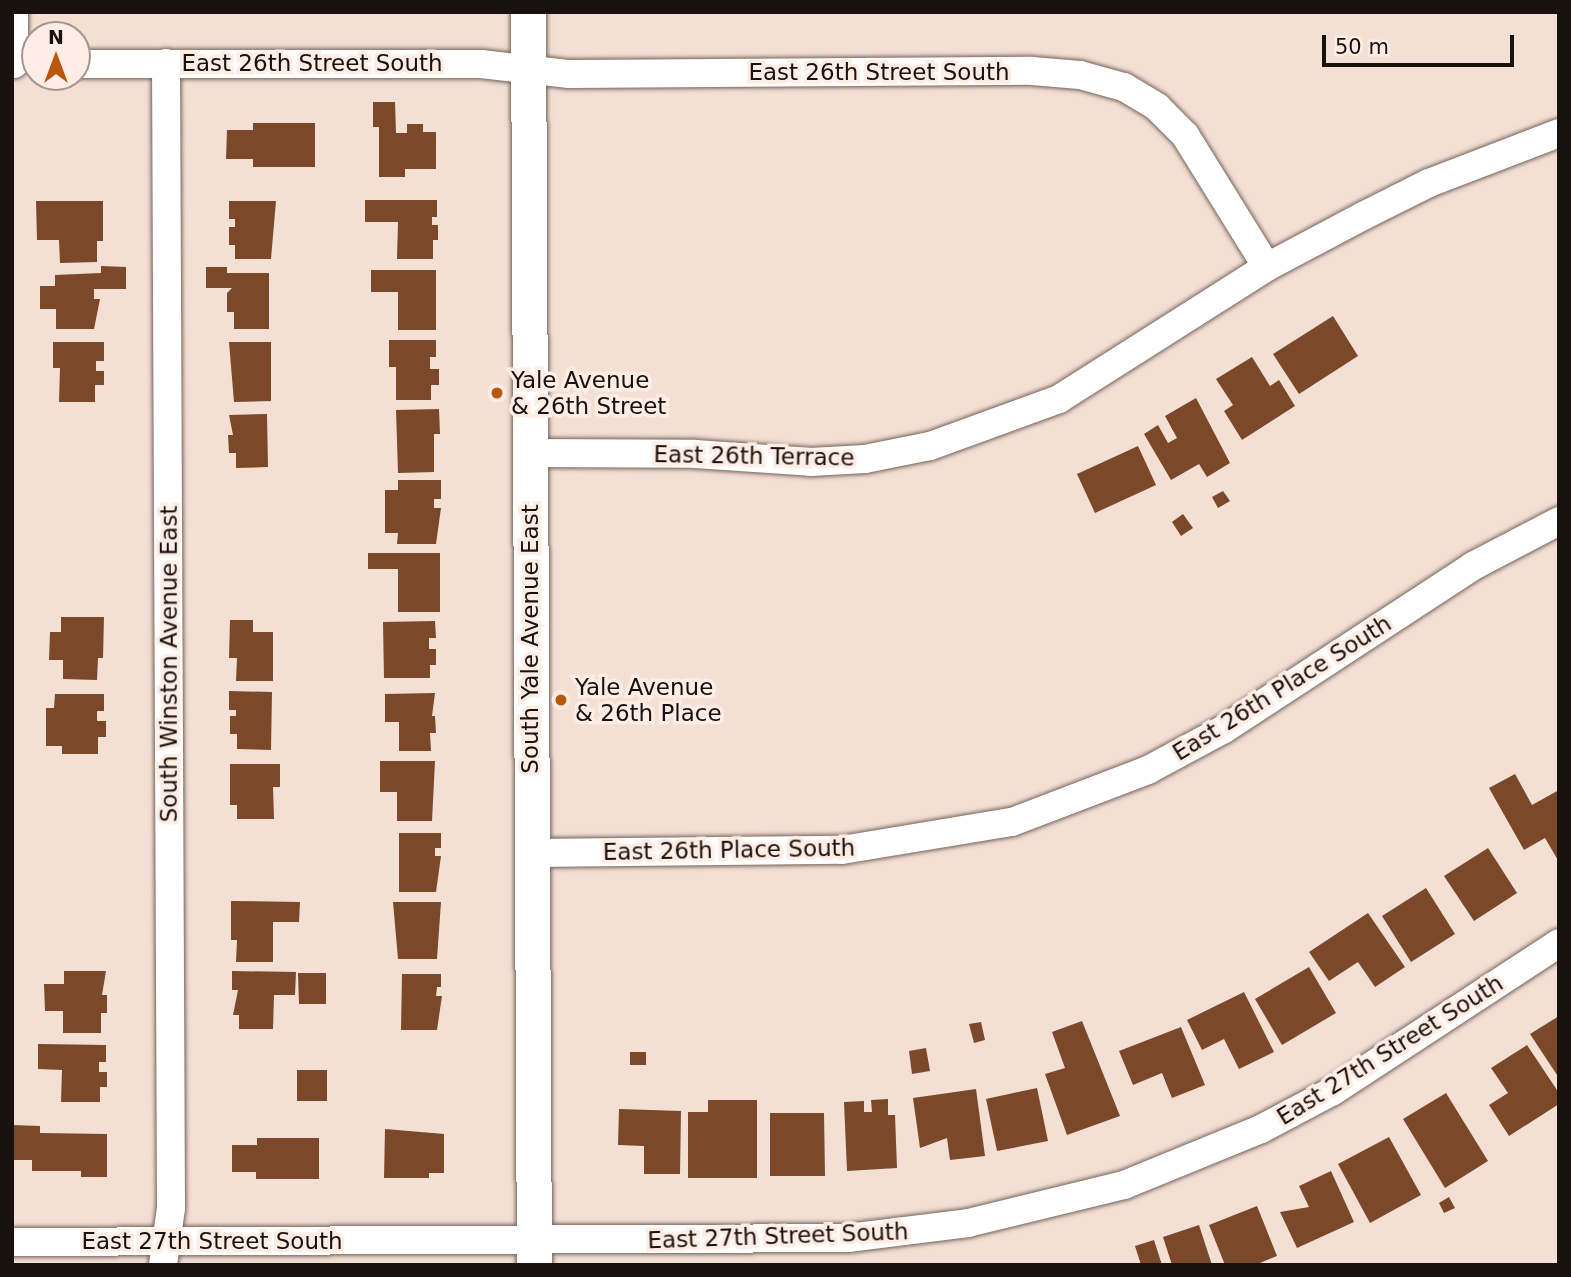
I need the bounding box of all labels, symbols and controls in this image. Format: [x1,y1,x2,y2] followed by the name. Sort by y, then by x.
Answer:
[21,21,91,91] north arrow
[1326,21,1518,65] scale bar
[48,26,64,48] text: N
[1335,35,1389,59] text: 50 m
[181,49,443,77] street label: East 26th Street South
[748,58,1010,86] street label: East 26th Street South
[511,366,666,420] place label: Yale Avenue & 26th Street
[489,385,505,401] marker: Yale Avenue & 26th Street
[653,440,855,472] street label: East 26th Terrace
[516,504,544,774] street label: South Yale Avenue East
[155,506,183,822] street label: South Winston Avenue East
[1168,609,1396,767] street label: East 26th Place South
[575,673,722,727] place label: Yale Avenue & 26th Place
[553,692,569,708] marker: Yale Avenue & 26th Place
[603,834,855,866] street label: East 26th Place South
[1272,969,1508,1131] street label: East 27th Street South
[647,1218,909,1254] street label: East 27th Street South
[81,1227,343,1255] street label: East 27th Street South

